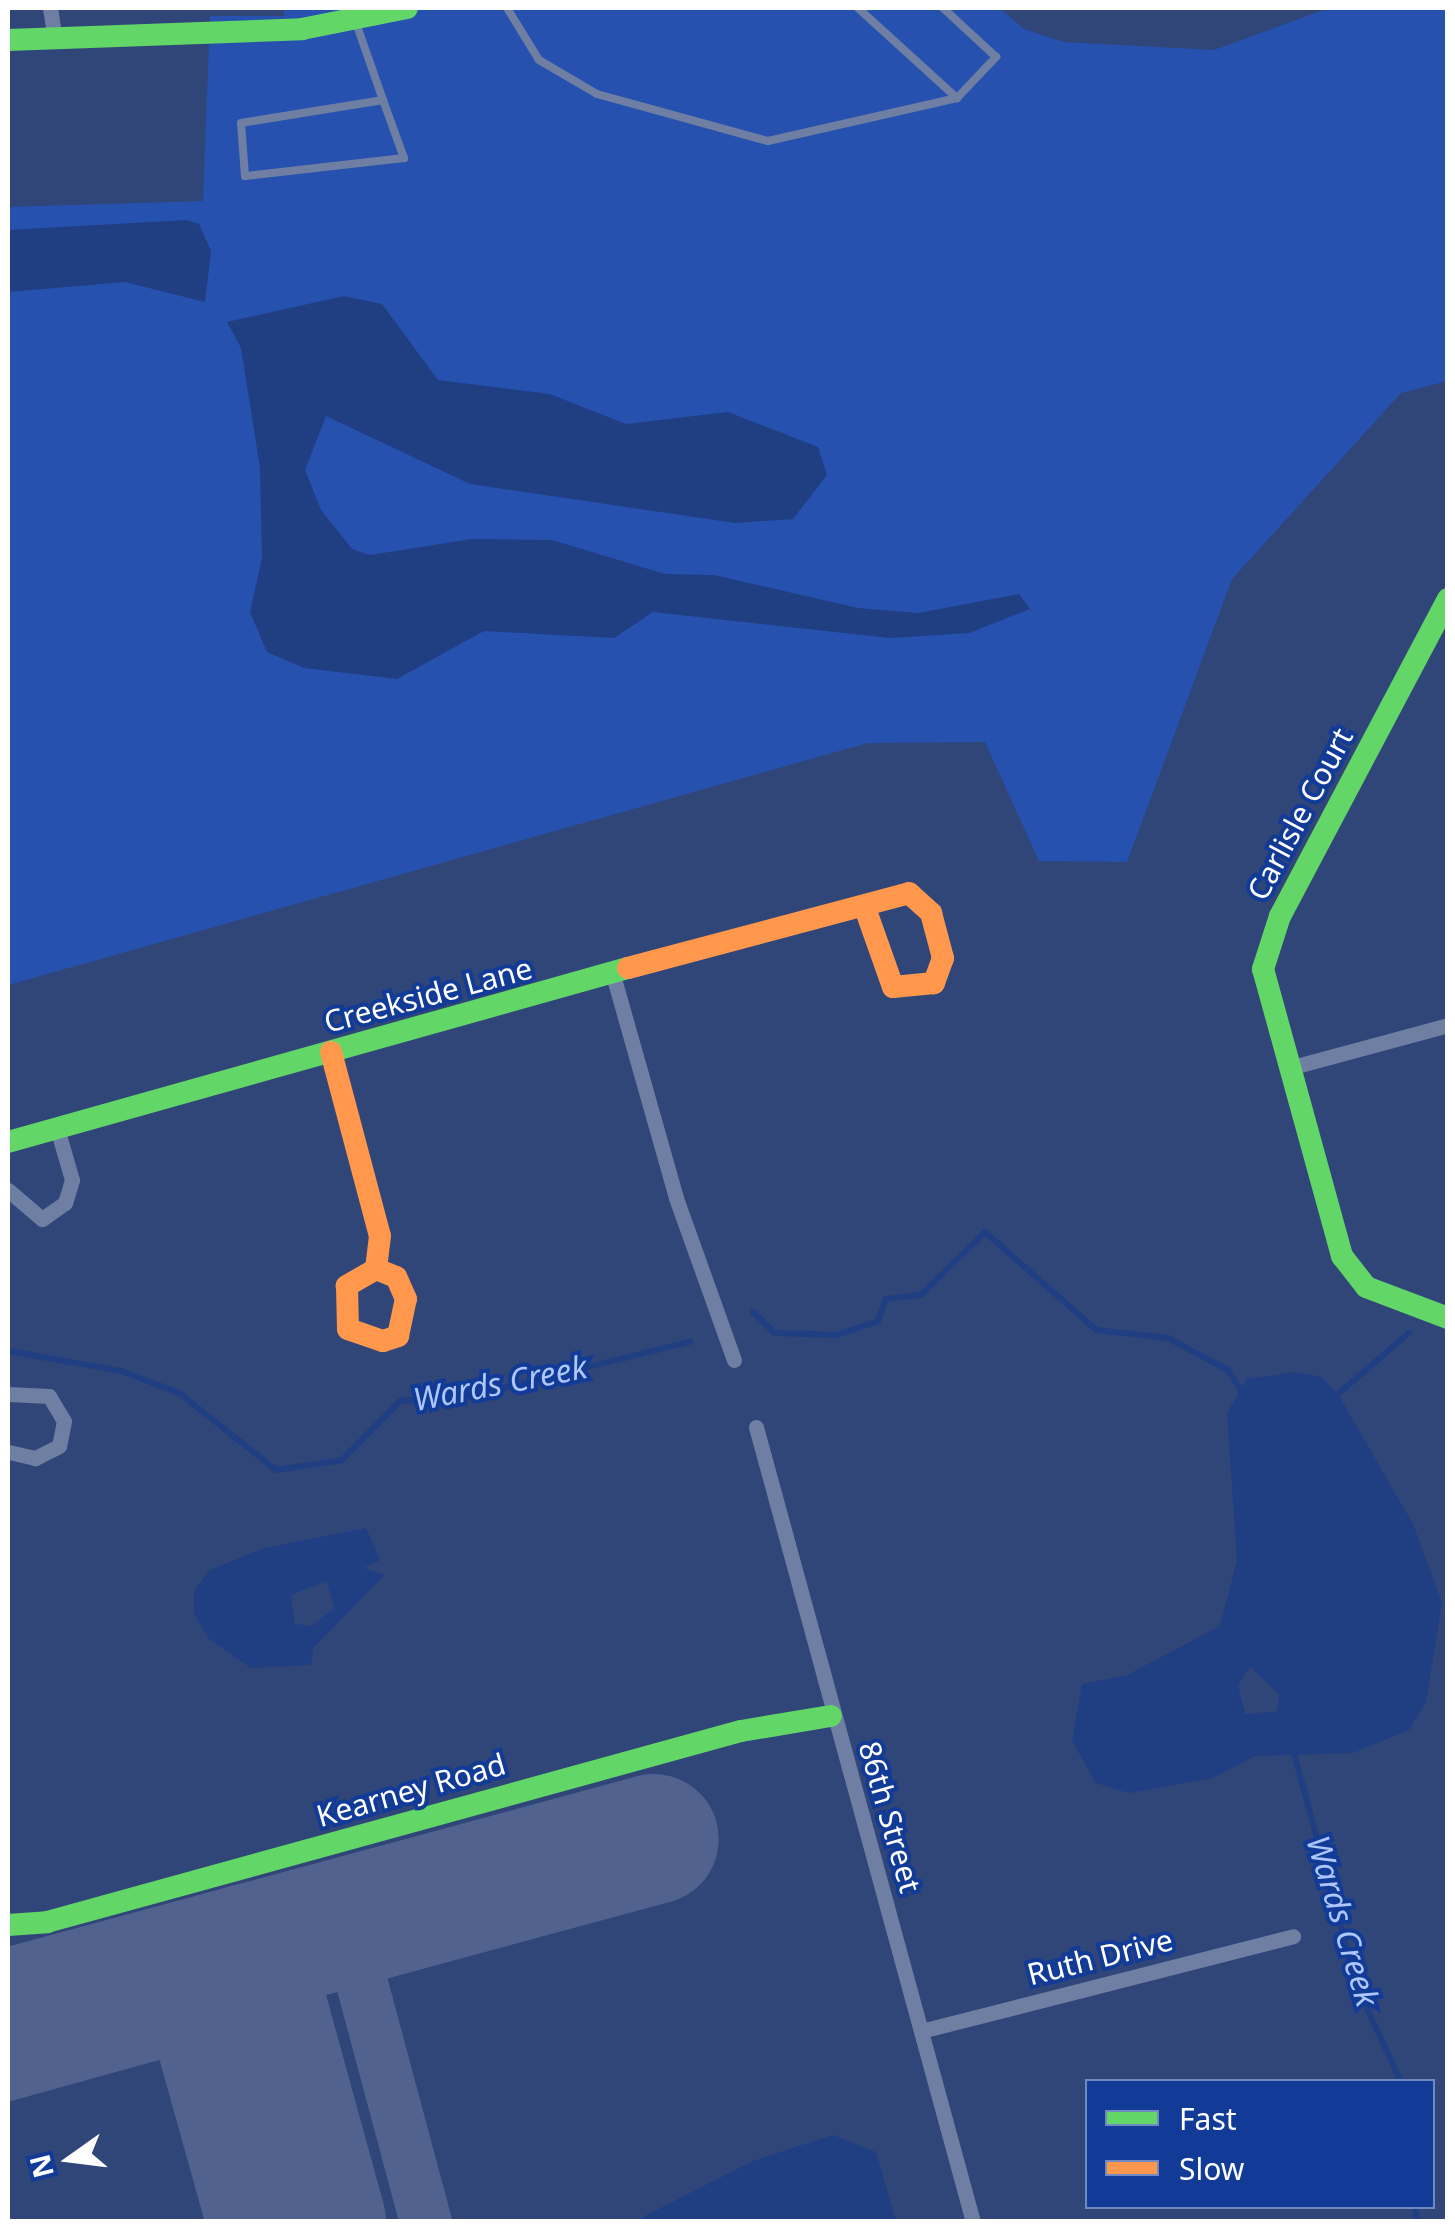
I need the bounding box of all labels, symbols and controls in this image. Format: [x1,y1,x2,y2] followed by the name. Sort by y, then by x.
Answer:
[1240,722,1360,906] street label: Carlisle Court
[320,950,536,1040] street label: Creekside Lane
[410,1347,590,1419] water label: Wards Creek
[851,1737,929,1897] street label: 86th Street
[312,1746,510,1834] street label: Kearney Road
[1299,1831,1387,2011] water label: Wards Creek
[1024,1922,1176,1992] street label: Ruth Drive
[1085,2079,1435,2209] legend
[1179,2098,1237,2139] text: Fast
[20,2109,120,2209] north arrow
[1179,2148,1244,2189] text: Slow
[20,2151,62,2182] text: N

